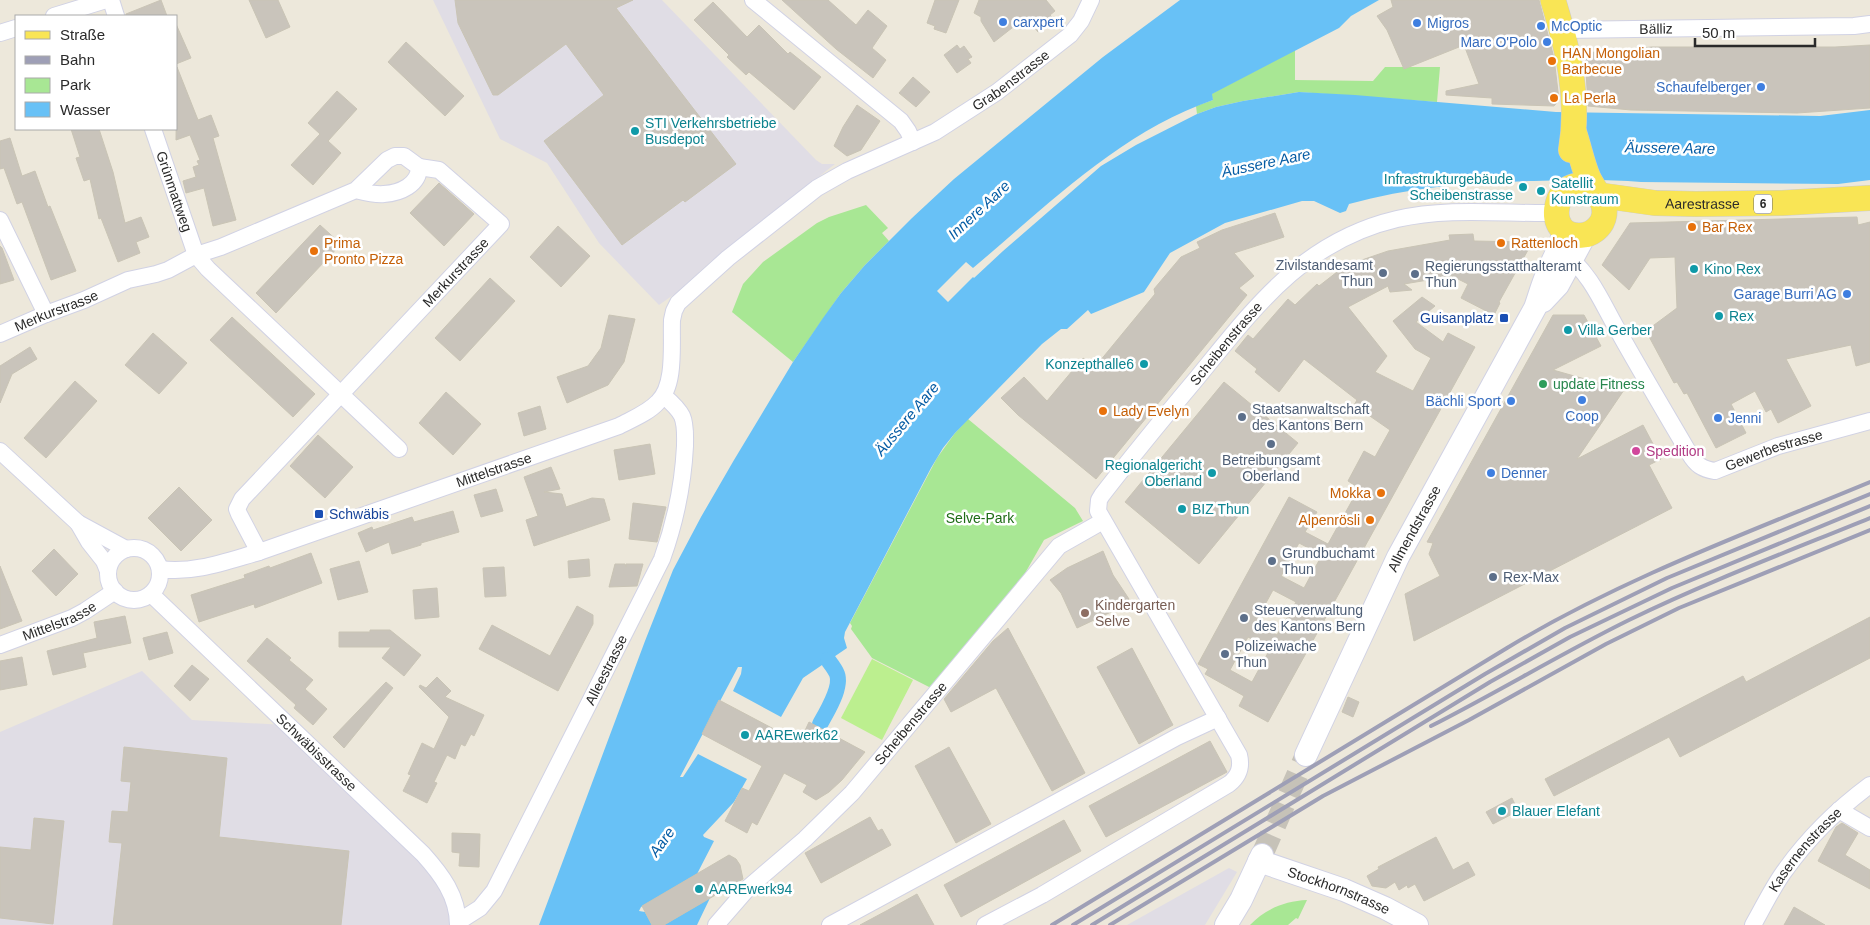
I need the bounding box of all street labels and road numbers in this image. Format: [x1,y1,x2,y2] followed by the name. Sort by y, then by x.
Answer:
[1639,20,1673,37] street label: Bälliz
[969,46,1052,114] street label: Grabenstrasse
[153,149,195,234] street label: Grünmattweg
[1754,194,1772,213] road number: 6
[1665,195,1740,212] street label: Aarestrasse
[419,234,492,310] street label: Merkurstrasse
[12,287,101,335] street label: Merkurstrasse
[1187,298,1265,388] street label: Scheibenstrasse
[1723,426,1825,474] street label: Gewerbestrasse
[454,449,534,490] street label: Mittelstrasse
[1384,482,1444,574] street label: Allmendstrasse
[20,598,99,644] street label: Mittelstrasse
[582,632,630,707] street label: Alleestrasse
[871,678,950,768] street label: Scheibenstrasse
[273,710,360,794] street label: Schwäbisstrasse
[1765,804,1845,895] street label: Kasernenstrasse
[1286,863,1393,917] street label: Stockhornstrasse

